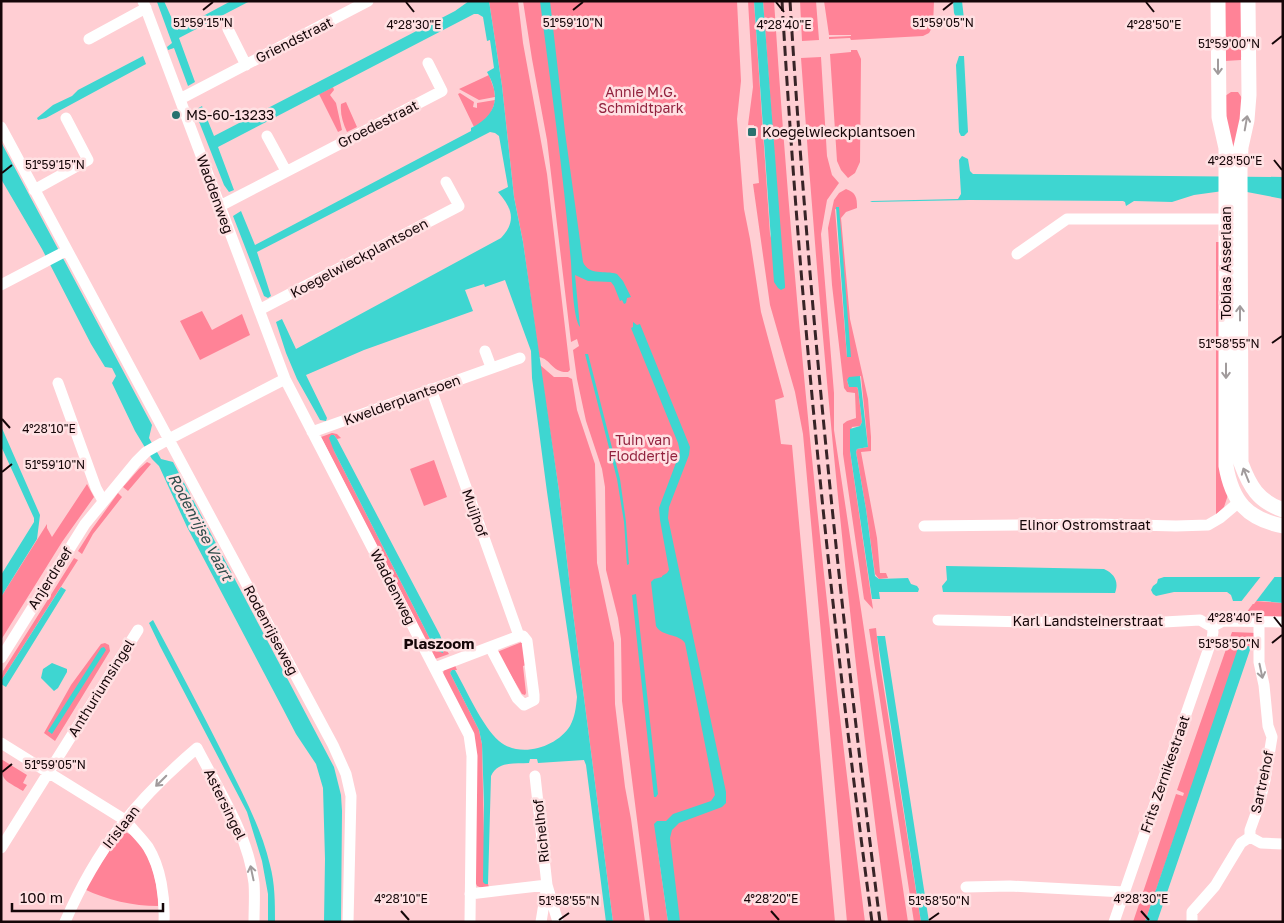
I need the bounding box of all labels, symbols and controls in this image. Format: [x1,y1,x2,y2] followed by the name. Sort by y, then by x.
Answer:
[252,13,335,66] street label: Griendstraat
[173,15,233,30] text: 51°59'15"N
[543,15,603,30] text: 51°59'10"N
[912,15,974,30] text: 51°59'05"N
[387,17,441,32] text: 4°28'30"E
[756,17,812,32] text: 4°28'40"E
[1127,17,1181,32] text: 4°28'50"E
[1198,36,1260,51] text: 51°59'00"N
[1213,59,1223,75] one-way arrow
[598,83,684,116] park label: Annie M.G. Schmidtpark
[335,96,421,151] street label: Groedestraat
[186,106,274,123] place label: MS-60-13233
[170,109,182,121] marker: MS-60-13233
[1241,115,1251,131] one-way arrow
[762,123,915,140] place label: Koegelwieckplantsoen
[746,126,758,138] marker: Koegelwieckplantsoen
[193,152,238,236] street label: Waddenweg
[1208,153,1262,168] text: 4°28'50"E
[25,157,85,172] text: 51°59'15"N
[1217,206,1234,320] street label: Tobias Asserlaan
[287,214,430,301] street label: Koegelwieckplantsoen
[1235,305,1245,322] one-way arrow
[1198,336,1260,351] text: 51°58'55"N
[1221,362,1231,378] one-way arrow
[341,371,462,429] street label: Kwelderplantsoen
[22,421,76,436] text: 4°28'10"E
[608,431,678,464] park label: Tuin van Floddertje
[25,457,85,472] text: 51°59'10"N
[1241,468,1250,483] one-way arrow
[164,470,238,585] water label: Rodenrijse Vaart
[459,486,492,539] street label: Muijhof
[1019,516,1151,533] street label: Elinor Ostromstraat
[24,543,75,612] street label: Anjerdreef
[367,546,420,627] street label: Waddenweg
[241,582,302,678] street label: Rodenrijseweg
[1207,610,1263,625] text: 4°28'40"E
[1013,612,1163,629] street label: Karl Landsteinerstraat
[404,634,474,652] district label: Plaszoom
[64,636,137,740] street label: Anthuriumsingel
[1198,636,1260,651] text: 51°58'50"N
[1257,663,1267,679] one-way arrow
[1136,713,1193,835] street label: Frits Zernikestraat
[1247,749,1276,815] street label: Sartrehof
[24,757,86,772] text: 51°59'05"N
[201,765,250,842] street label: Astersingel
[155,774,167,786] one-way arrow
[529,798,552,864] street label: Richelhof
[99,802,143,852] street label: Irislaan
[246,866,256,882] one-way arrow
[12,880,164,912] scale bar
[20,888,63,906] text: 100 m
[374,891,428,906] text: 4°28'10"E
[744,891,798,906] text: 4°28'20"E
[1114,891,1168,906] text: 4°28'30"E
[538,893,600,908] text: 51°58'55"N
[908,893,970,908] text: 51°58'50"N

